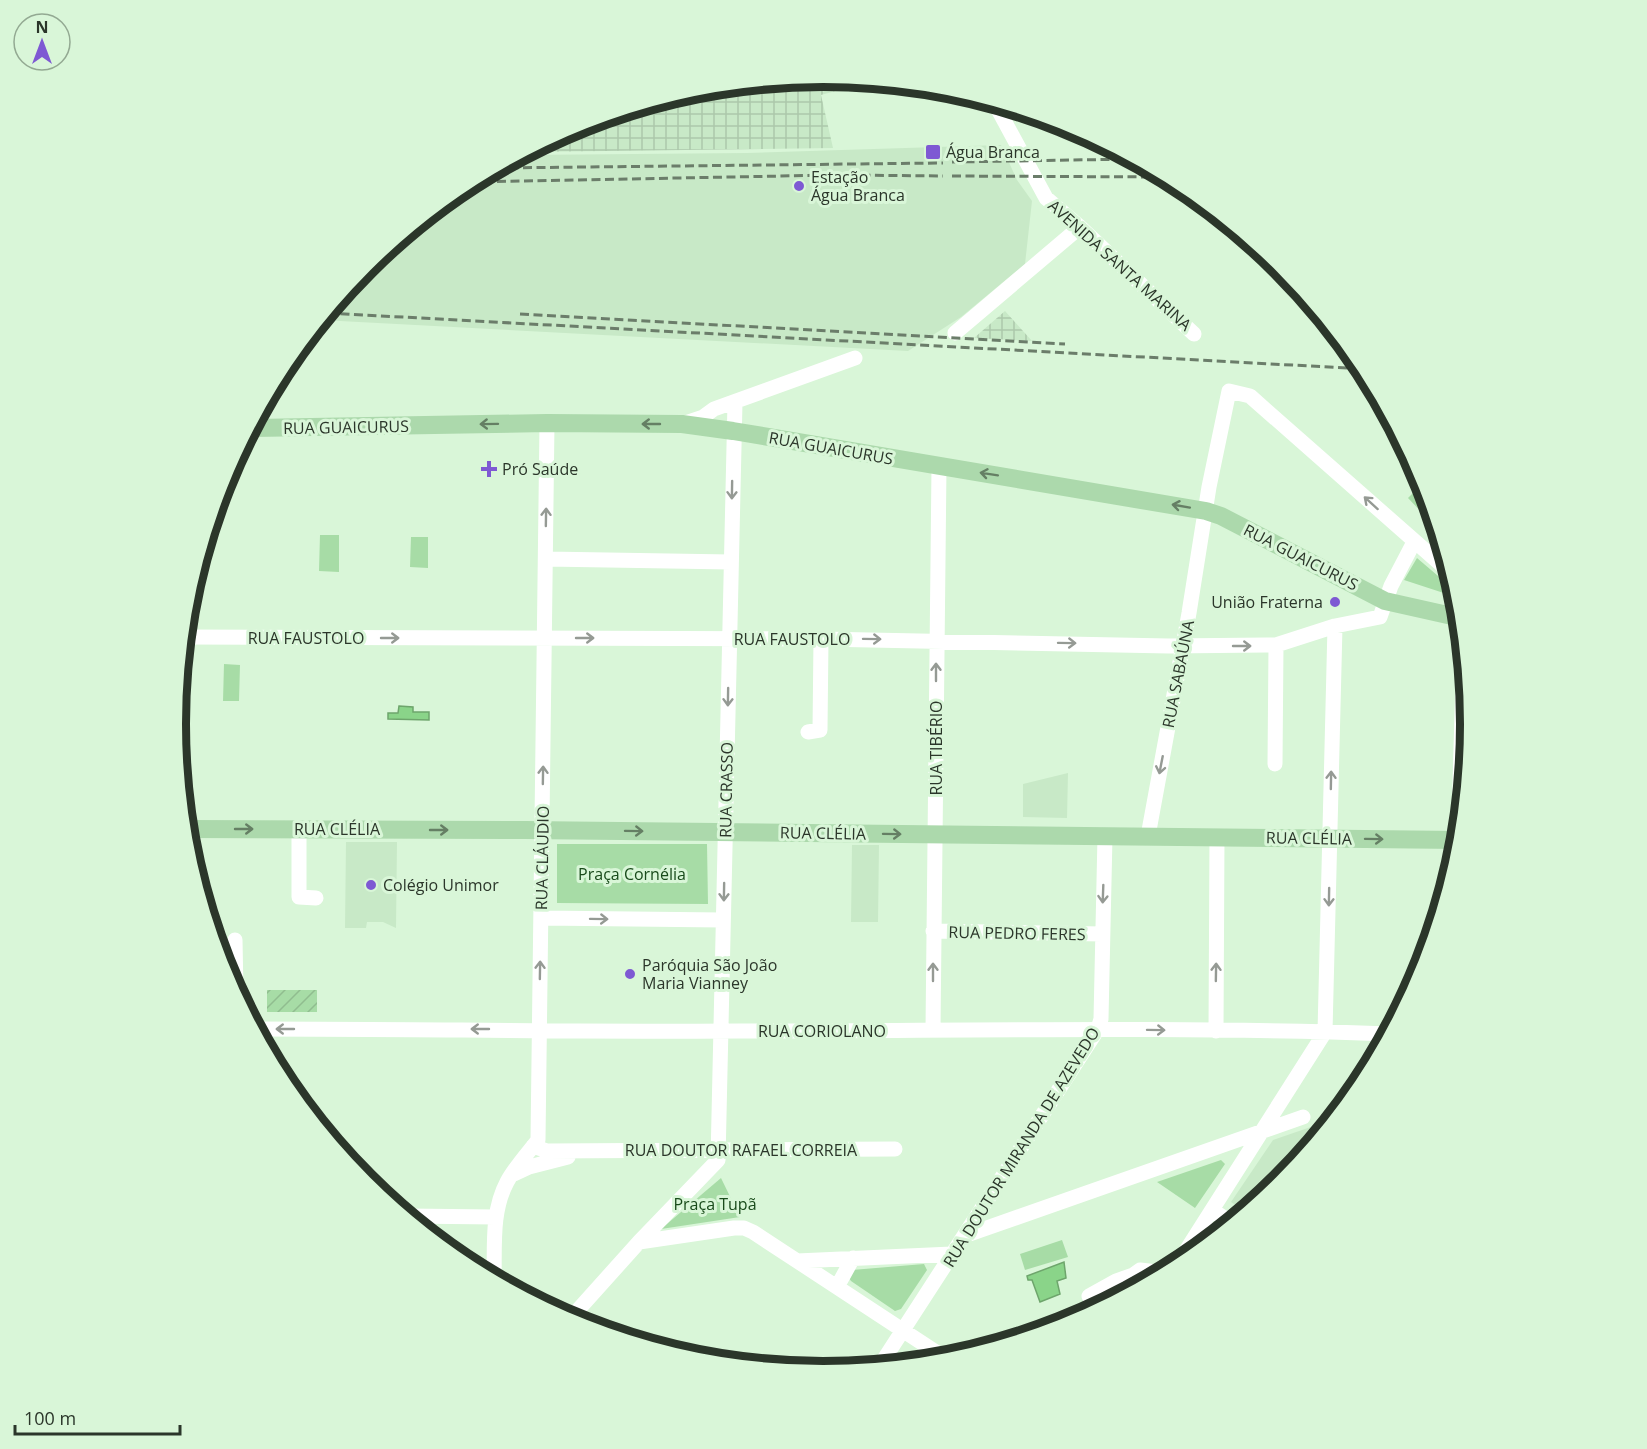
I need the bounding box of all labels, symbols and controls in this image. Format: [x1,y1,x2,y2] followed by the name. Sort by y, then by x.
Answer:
[12,12,72,72] north arrow
[35,16,49,38] text: N
[946,141,1040,163] place label: Água Branca
[924,143,942,161] marker: Água Branca
[811,166,905,206] place label: Estação Água Branca
[792,179,806,193] marker: Estação Água Branca
[1044,195,1197,336] street label: AVENIDA SANTA MARINA
[283,415,409,439] street label: RUA GUAICURUS
[480,418,499,430] one-way arrow
[641,418,661,430] one-way arrow
[767,426,895,470] street label: RUA GUAICURUS
[502,458,578,480] place label: Pró Saúde
[480,460,498,478] marker: Pró Saúde
[979,469,999,480] one-way arrow
[726,479,738,499] one-way arrow
[1364,496,1379,510] one-way arrow
[1172,500,1191,511] one-way arrow
[541,508,552,528] one-way arrow
[1240,519,1362,595] street label: RUA GUAICURUS
[1211,591,1323,613] place label: União Fraterna
[1328,595,1342,609] marker: União Fraterna
[1157,618,1199,730] street label: RUA SABAÚNA
[248,627,364,649] street label: RUA FAUSTOLO
[734,628,850,650] street label: RUA FAUSTOLO
[379,632,399,644] one-way arrow
[574,632,594,644] one-way arrow
[861,633,881,645] one-way arrow
[1056,637,1076,649] one-way arrow
[1232,640,1252,651] one-way arrow
[930,662,942,682] one-way arrow
[722,687,734,707] one-way arrow
[925,700,947,796] street label: RUA TIBÉRIO
[714,742,738,838] street label: RUA CRASSO
[1155,755,1166,775] one-way arrow
[537,766,549,786] one-way arrow
[1326,770,1337,790] one-way arrow
[530,806,554,910] street label: RUA CLÁUDIO
[294,818,381,840] street label: RUA CLÉLIA
[780,821,867,845] street label: RUA CLÉLIA
[234,823,254,835] one-way arrow
[429,824,449,836] one-way arrow
[624,825,644,837] one-way arrow
[1266,826,1353,850] street label: RUA CLÉLIA
[882,828,902,839] one-way arrow
[1364,833,1384,844] one-way arrow
[578,863,686,885] park label: Praça Cornélia
[383,874,499,896] place label: Colégio Unimor
[364,878,378,892] marker: Colégio Unimor
[718,882,730,902] one-way arrow
[1097,884,1109,904] one-way arrow
[1323,886,1335,906] one-way arrow
[589,913,609,925] one-way arrow
[948,921,1086,945] street label: RUA PEDRO FERES
[642,954,777,994] place label: Paróquia São João Maria Vianney
[534,961,546,981] one-way arrow
[927,962,939,982] one-way arrow
[1210,963,1222,983] one-way arrow
[623,967,637,981] marker: Paróquia São João Maria Vianney
[758,1020,886,1042] street label: RUA CORIOLANO
[276,1023,296,1035] one-way arrow
[471,1023,491,1035] one-way arrow
[938,1023,1104,1271] street label: RUA DOUTOR MIRANDA DE AZEVEDO
[1146,1024,1166,1036] one-way arrow
[625,1139,858,1161] street label: RUA DOUTOR RAFAEL CORREIA
[673,1193,757,1215] park label: Praça Tupã
[15,1398,180,1436] scale bar
[24,1406,76,1430] text: 100 m

